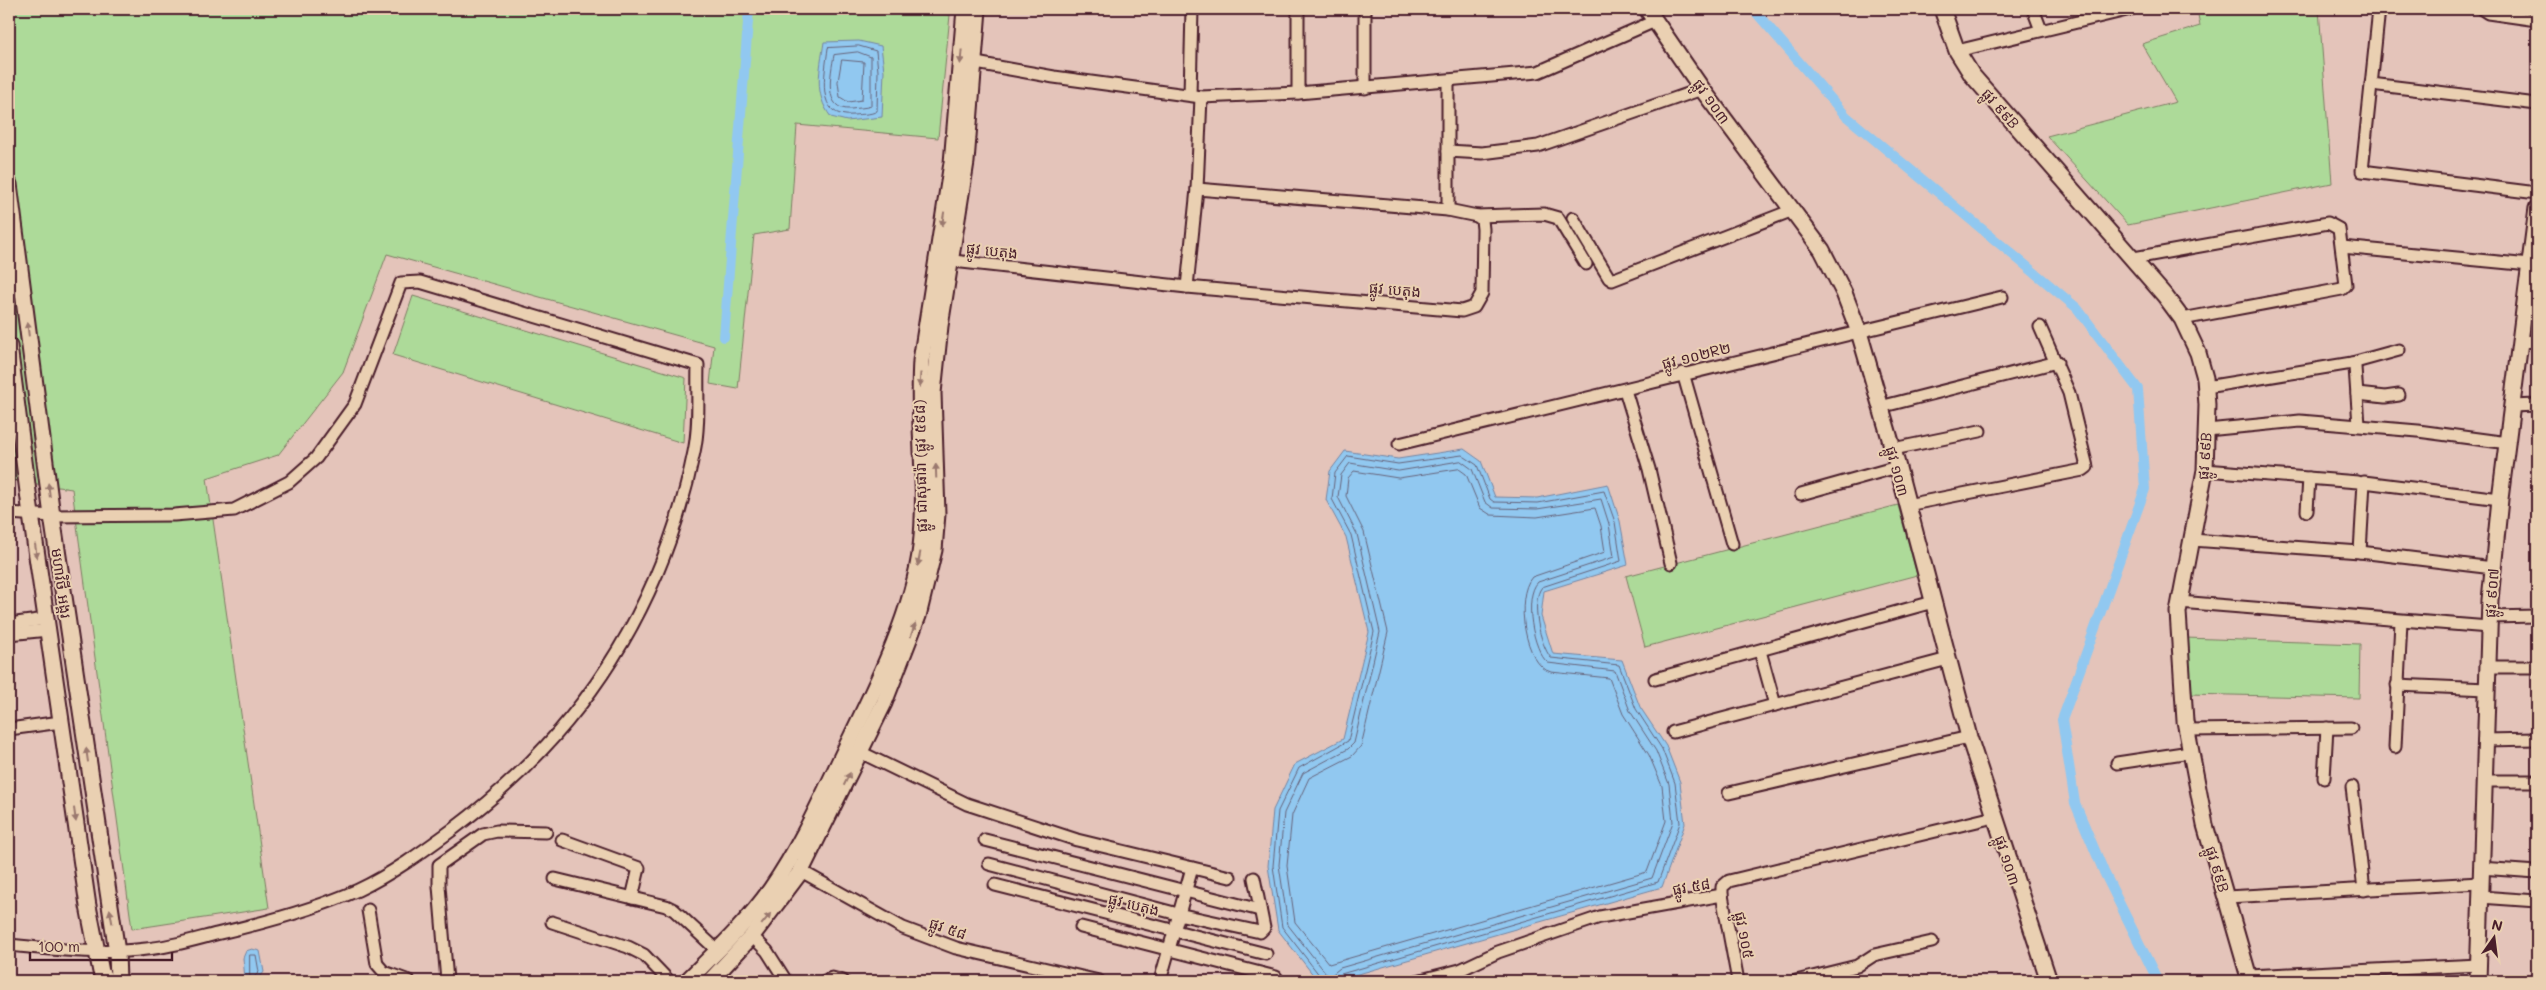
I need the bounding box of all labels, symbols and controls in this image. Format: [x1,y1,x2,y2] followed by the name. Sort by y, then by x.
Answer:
[957,50,965,66] one-way arrow
[1685,74,1735,130] street label: ផ្លូវ ១០៣
[1974,83,2024,135] street label: ផ្លូវ ៩៩B
[939,211,947,227] one-way arrow
[965,237,1019,267] street label: ផ្លូវ បេតុង
[1368,277,1422,306] street label: ផ្លូវ បេតុង
[24,321,32,337] one-way arrow
[1659,337,1734,378] street label: ផ្លូវ ១០២R២
[916,372,924,388] one-way arrow
[909,399,936,533] street label: ផ្លូវ ជាសុផារ៉ា (ផ្លូវ ៥៩៨)
[2192,432,2220,481] street label: ផ្លូវ ៩៩B
[1877,444,1914,499] street label: ផ្លូវ ១០៣
[932,463,940,479] one-way arrow
[45,482,53,498] one-way arrow
[32,543,40,559] one-way arrow
[47,547,77,619] street label: មហាវិថី អង្គរ
[914,551,922,567] one-way arrow
[2479,567,2507,619] street label: ផ្លូវ ៩០៧
[910,623,917,638] one-way arrow
[83,747,91,763] one-way arrow
[843,772,851,786] one-way arrow
[71,808,79,824] one-way arrow
[1986,833,2025,889] street label: ផ្លូវ ១០៣
[2197,843,2235,896] street label: ផ្លូវ ៩៩B
[1670,873,1712,904] street label: ផ្លូវ ៥៨
[1105,888,1162,924] street label: ផ្លូវ បេតុង
[106,907,114,923] one-way arrow
[1726,910,1759,961] street label: ផ្លូវ ១០៥
[925,912,969,948] street label: ផ្លូវ ៥៨
[2468,912,2518,962] north arrow
[760,913,771,926] one-way arrow
[2490,914,2505,935] text: N
[30,930,172,962] scale bar
[38,936,80,956] text: 100 m

